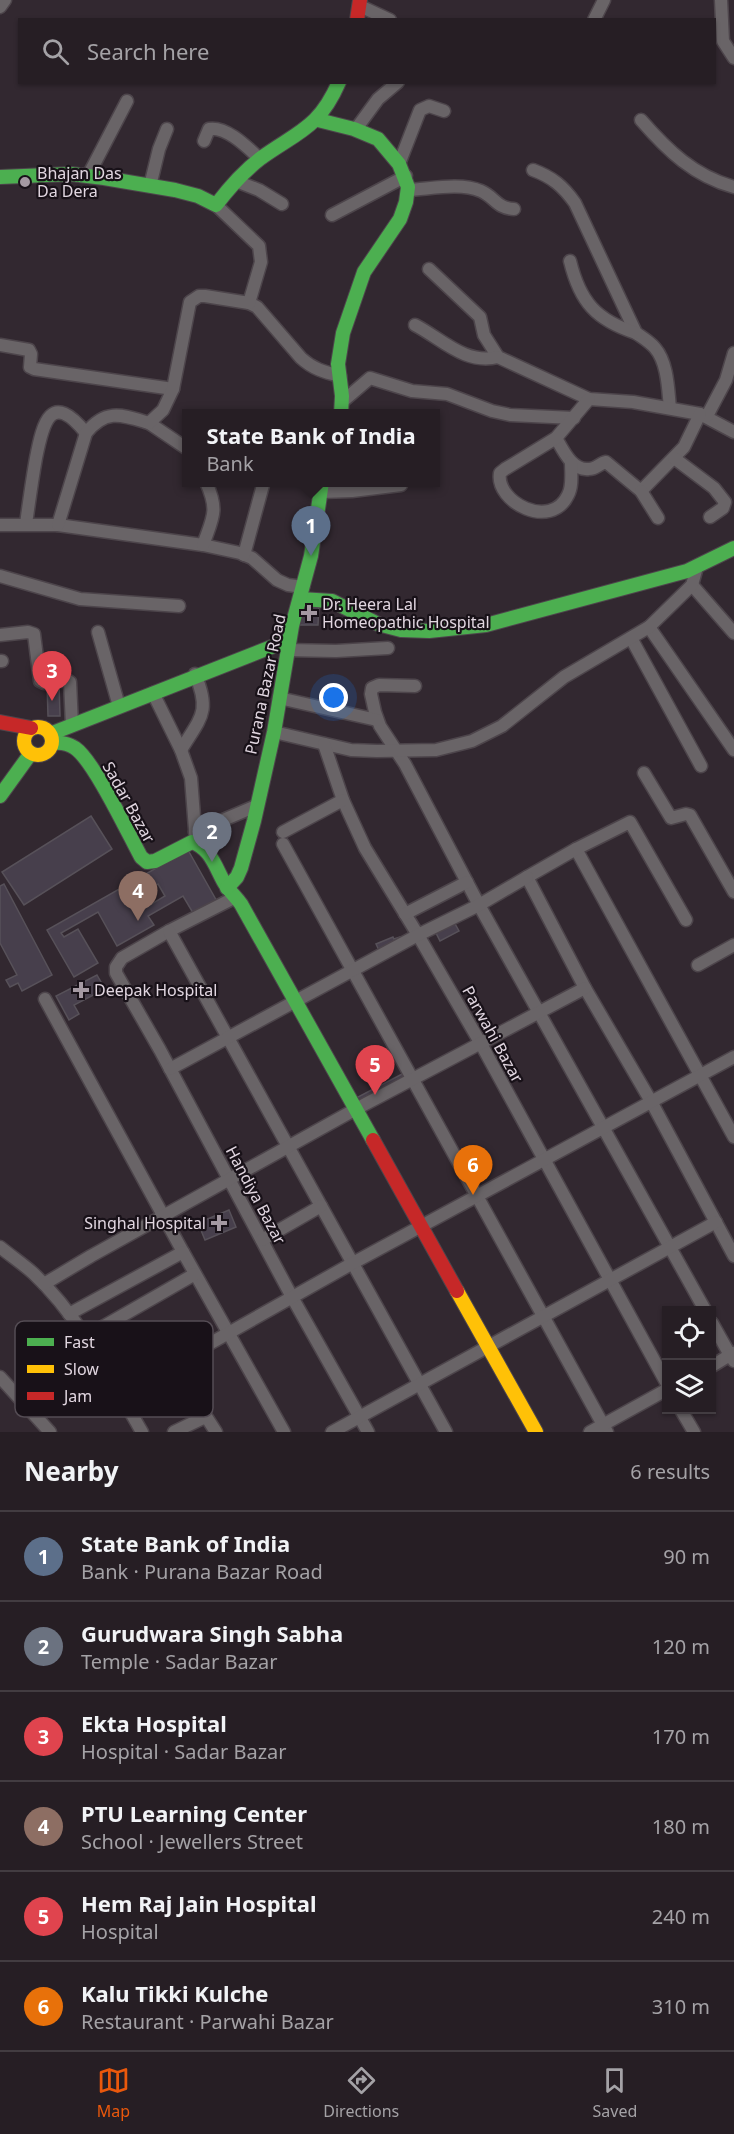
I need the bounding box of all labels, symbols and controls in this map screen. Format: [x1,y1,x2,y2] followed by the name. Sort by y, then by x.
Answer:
[18,18,716,84] search box
[39,35,72,68] icon: search
[87,36,209,66] text: Search here
[37,162,122,202] place label: Bhajan Das Da Dera
[18,175,32,189] marker: Bhajan Das Da Dera
[182,409,440,487] popup
[206,420,416,450] text: State Bank of India
[206,450,254,477] text: Bank
[292,506,330,556] pin: 1
[322,593,490,633] place label: Dr. Heera Lal Homeopathic Hospital
[300,604,318,622] marker: Dr. Heera Lal Homeopathic Hospital
[239,612,291,756] street label: Purana Bazar Road
[32,652,72,701] pin: 3
[319,683,348,712] your location
[98,757,161,847] street label: Sadar Bazar
[192,812,232,862] pin: 2
[118,872,158,921] pin: 4
[94,979,217,1001] place label: Deepak Hospital
[72,981,90,999] marker: Deepak Hospital
[457,982,529,1087] street label: Parwahi Bazar
[356,1046,394,1095] pin: 5
[221,1142,291,1248] street label: Handiya Bazar
[454,1146,492,1195] pin: 6
[84,1212,206,1234] place label: Singhal Hospital
[210,1214,228,1232] marker: Singhal Hospital
[662,1306,716,1414] map controls
[662,1306,716,1360] button: locate
[15,1321,213,1417] legend
[64,1331,95,1353] text: Fast
[64,1358,99,1380] text: Slow
[662,1360,716,1414] button: layers
[62,1385,92,1407] text: Jam
[24,1453,119,1489] text: Nearby
[630,1458,710,1485] text: 6 results
[81,1528,290,1558] text: State Bank of India
[38,1543,49,1570] text: 1
[663,1543,710,1570] text: 90 m
[81,1558,323,1585] text: Bank · Purana Bazar Road
[81,1618,343,1648] text: Gurudwara Singh Sabha
[38,1633,49,1660] text: 2
[652,1633,710,1660] text: 120 m
[81,1648,277,1675] text: Temple · Sadar Bazar
[81,1708,227,1738] text: Ekta Hospital
[38,1723,49,1750] text: 3
[652,1723,710,1750] text: 170 m
[81,1738,287,1765] text: Hospital · Sadar Bazar
[81,1798,307,1828] text: PTU Learning Center
[38,1813,49,1840] text: 4
[652,1813,710,1840] text: 180 m
[81,1828,303,1855] text: School · Jewellers Street
[81,1888,316,1918] text: Hem Raj Jain Hospital
[38,1903,49,1930] text: 5
[652,1903,710,1930] text: 240 m
[81,1918,159,1945] text: Hospital
[81,1978,268,2008] text: Kalu Tikki Kulche
[38,1993,49,2020] text: 6
[652,1993,710,2020] text: 310 m
[81,2008,334,2035] text: Restaurant · Parwahi Bazar
[97,2064,130,2122] tab: Map
[323,2064,399,2122] tab: Directions
[593,2064,637,2122] tab: Saved

